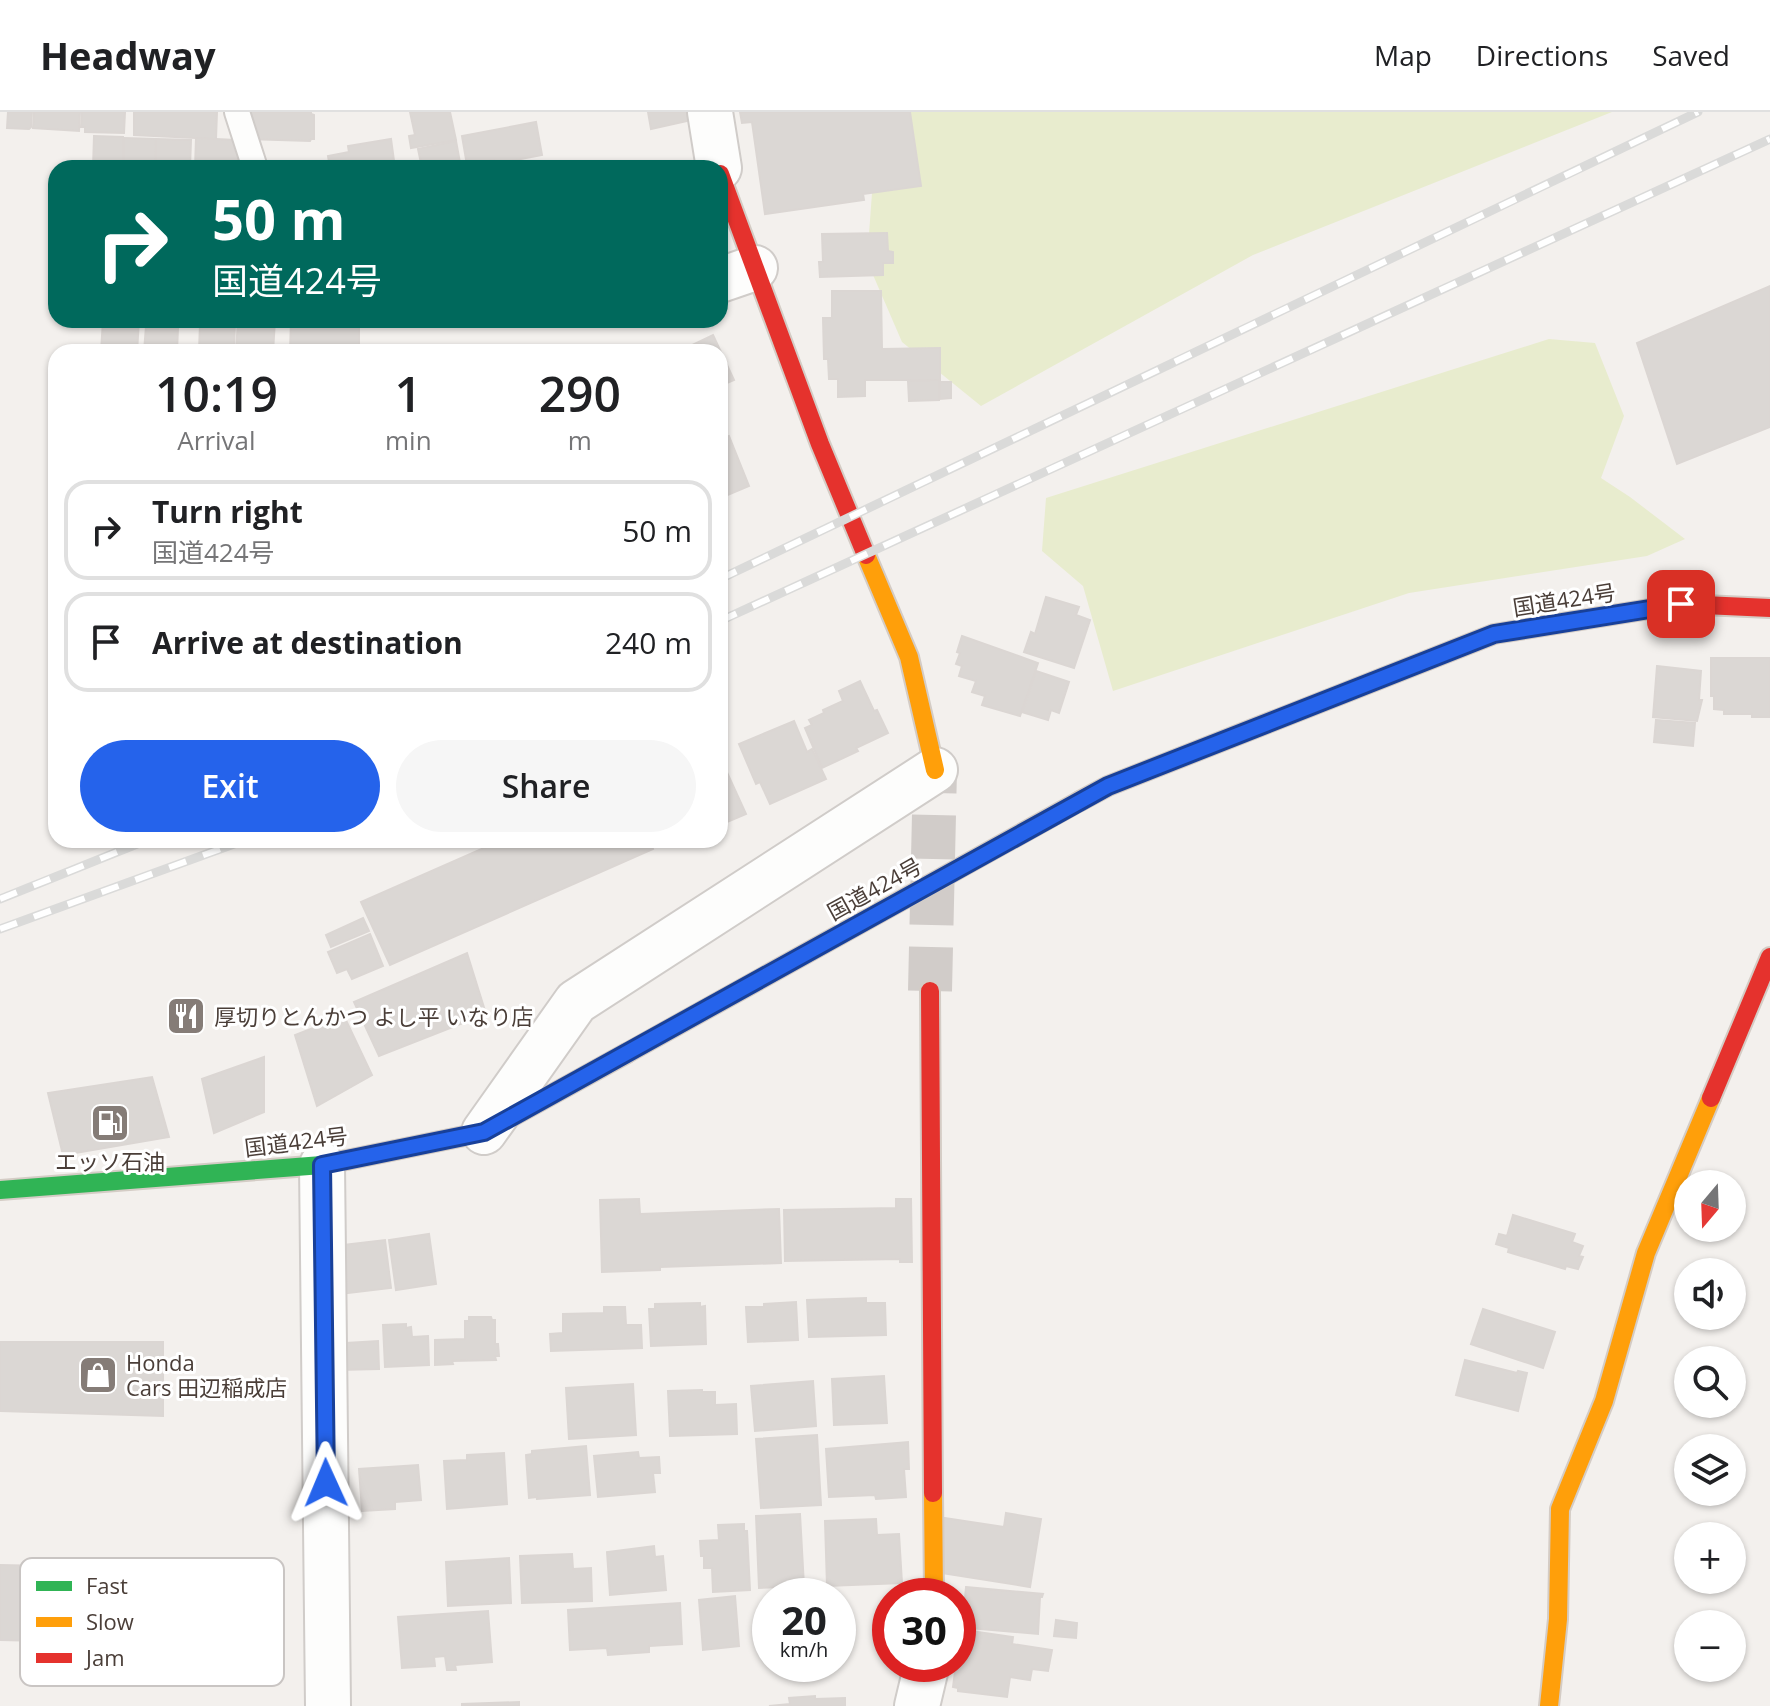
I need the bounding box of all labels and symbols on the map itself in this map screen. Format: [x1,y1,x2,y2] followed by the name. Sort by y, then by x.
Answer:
[1647,570,1715,638] pin
[1510,576,1618,622] street label: 国道424号
[821,850,927,926] street label: 国道424号
[165,995,207,1037] restaurant icon: 厚切りとんかつ よし平 いなり店
[214,1001,533,1031] place label: 厚切りとんかつ よし平 いなり店
[89,1102,131,1144] fuel station icon: エッソ石油
[243,1120,349,1162] street label: 国道424号
[55,1146,165,1176] place label: エッソ石油
[1674,1170,1746,1242] north arrow
[126,1347,287,1402] place label: Honda Cars 田辺稲成店
[77,1354,119,1396] shop icon: Honda Cars 田辺稲成店
[284,1441,368,1525] position arrow
[20,1558,284,1686] legend
[86,1570,128,1600] text: Fast
[872,1578,976,1682] speed limit sign: 30
[86,1606,134,1636] text: Slow
[84,1642,125,1672] text: Jam

